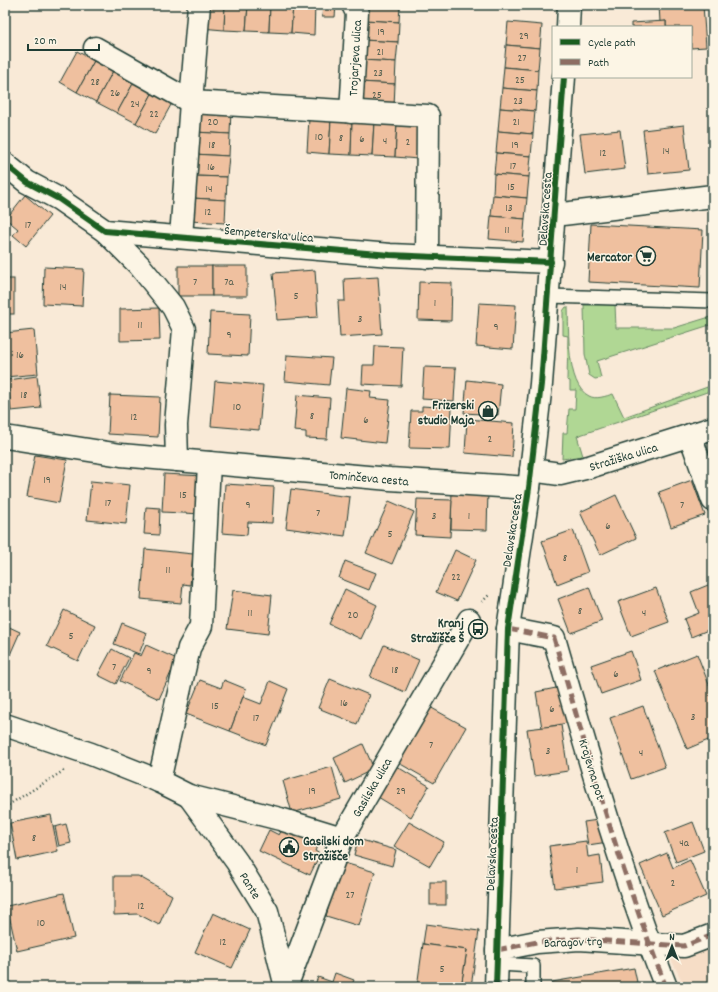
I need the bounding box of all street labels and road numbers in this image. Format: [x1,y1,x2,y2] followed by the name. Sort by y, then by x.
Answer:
[345,19,368,97] street label: Trojarjeva ulica
[534,171,559,247] street label: Delavska cesta
[223,222,315,249] street label: Šempeterska ulica
[587,439,661,478] street label: Stražiška ulica
[328,467,410,493] street label: Tominčeva cesta
[498,491,529,569] street label: Delavska cesta
[572,737,609,803] street label: Krajevna pot
[348,754,398,822] street label: Gasilska ulica
[482,816,505,892] street label: Delavska cesta
[233,869,265,904] street label: Pante
[544,933,603,954] street label: Baragov trg

